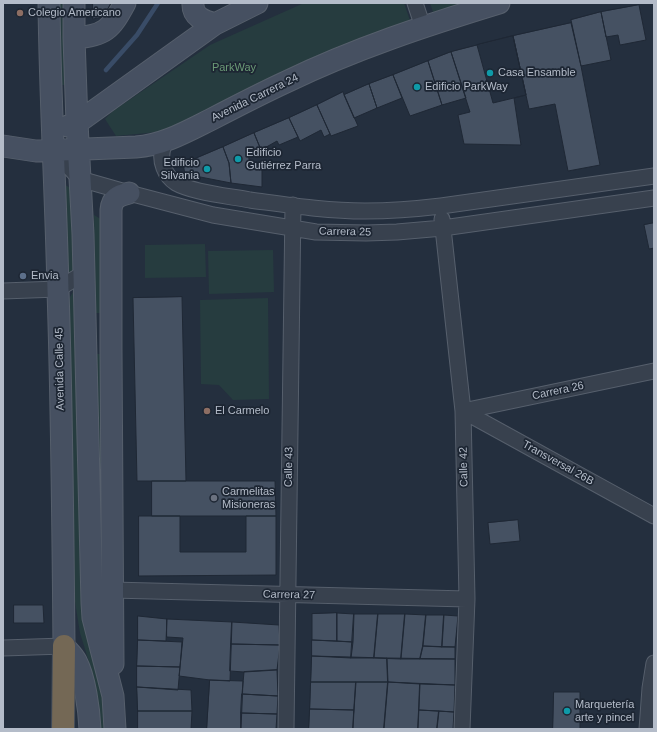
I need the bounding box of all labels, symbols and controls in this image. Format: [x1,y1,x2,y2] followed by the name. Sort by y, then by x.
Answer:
[28,6,121,20] place label: Colegio Americano
[15,8,25,18] marker: Colegio Americano
[212,61,256,75] park label: ParkWay
[498,66,576,80] place label: Casa Ensamble
[485,68,495,78] marker: Casa Ensamble
[209,71,301,125] street label: Avenida Carrera 24
[425,80,508,94] place label: Edificio ParkWay
[412,82,422,92] marker: Edificio ParkWay
[246,146,321,172] place label: Edificio Gutiérrez Parra
[233,154,243,164] marker: Edificio Gutiérrez Parra
[160,156,199,182] place label: Edificio Silvania
[202,164,212,174] marker: Edificio Silvania
[319,225,371,239] street label: Carrera 25
[31,269,59,283] place label: Envia
[18,271,28,281] marker: Envia
[53,327,67,411] street label: Avenida Calle 45
[531,379,585,403] street label: Carrera 26
[215,404,269,418] place label: El Carmelo
[202,406,212,416] marker: El Carmelo
[520,438,596,488] street label: Transversal 26B
[282,447,296,487] street label: Calle 43
[457,447,471,487] street label: Calle 42
[222,485,275,511] place label: Carmelitas Misioneras
[209,493,219,503] marker: Carmelitas Misioneras
[263,588,315,602] street label: Carrera 27
[575,698,634,724] place label: Marquetería arte y pincel
[562,706,572,716] marker: Marquetería arte y pincel

